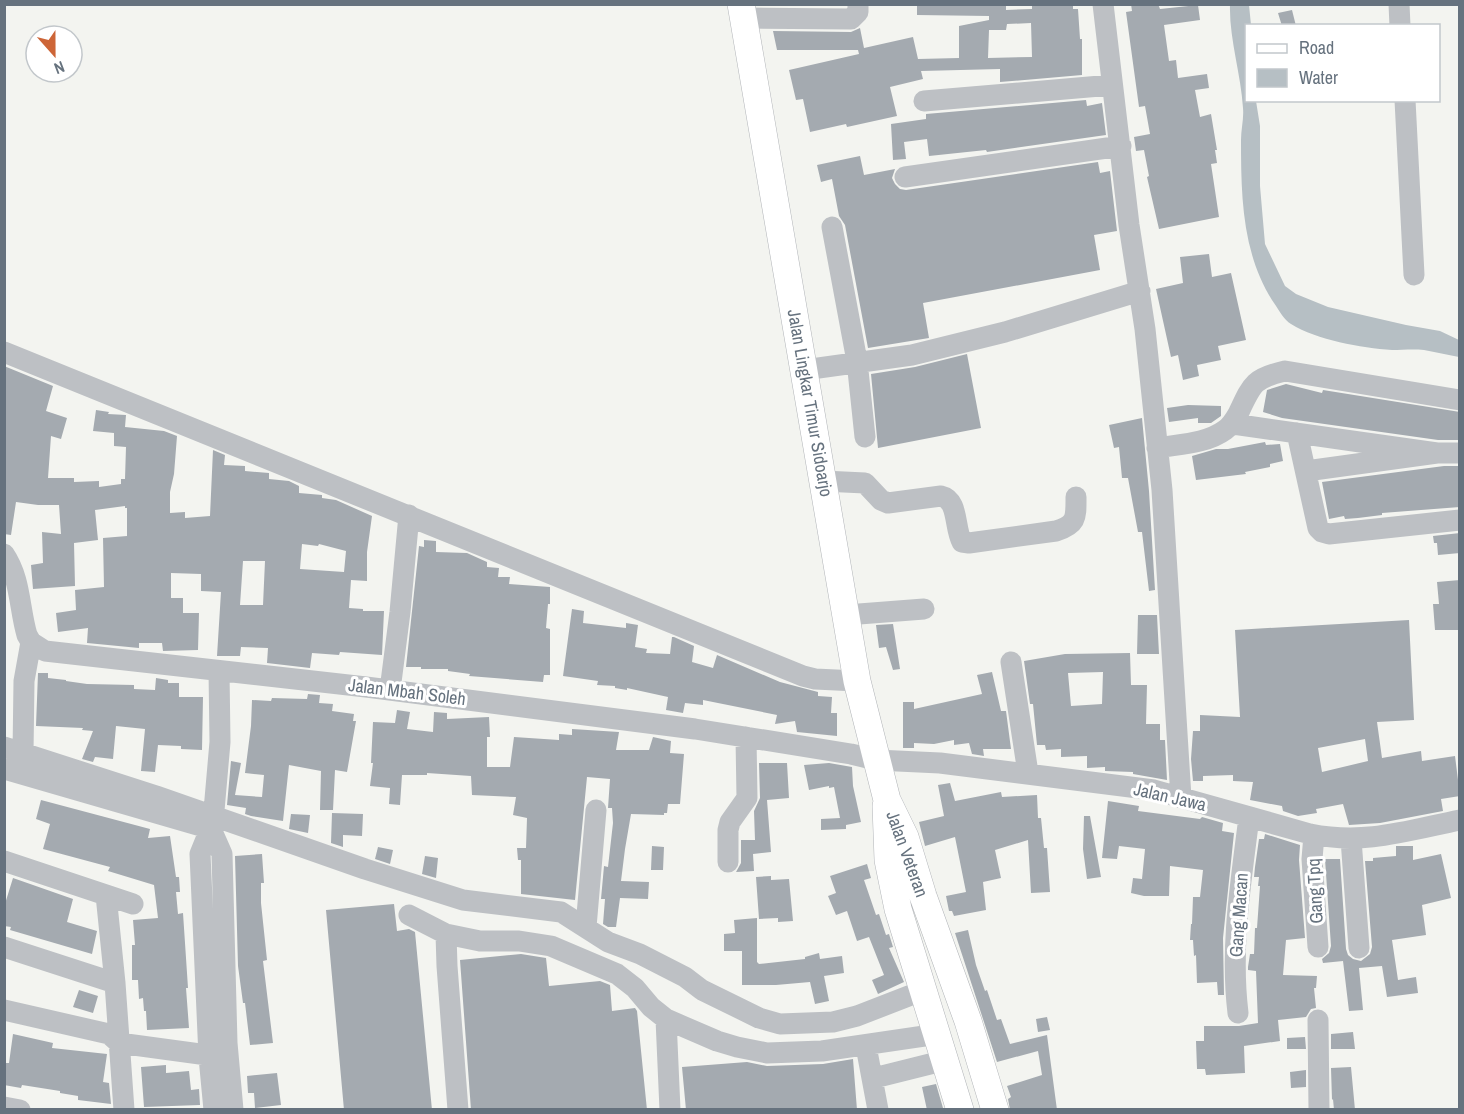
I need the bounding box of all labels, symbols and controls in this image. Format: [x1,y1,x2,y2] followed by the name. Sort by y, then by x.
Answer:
[24,24,84,84] north arrow
[1245,24,1440,102] legend
[1299,35,1334,60] text: Road
[51,56,68,80] text: N
[1299,65,1338,90] text: Water
[782,307,839,499] street label: Jalan Lingkar Timur Sidoarjo
[347,672,467,711] street label: Jalan Mbah Soleh
[1131,776,1209,817] street label: Jalan Jawa
[880,807,935,901] street label: Jalan Veteran
[1300,858,1329,924] street label: Gang Tpq
[1223,872,1254,958] street label: Gang Macan

